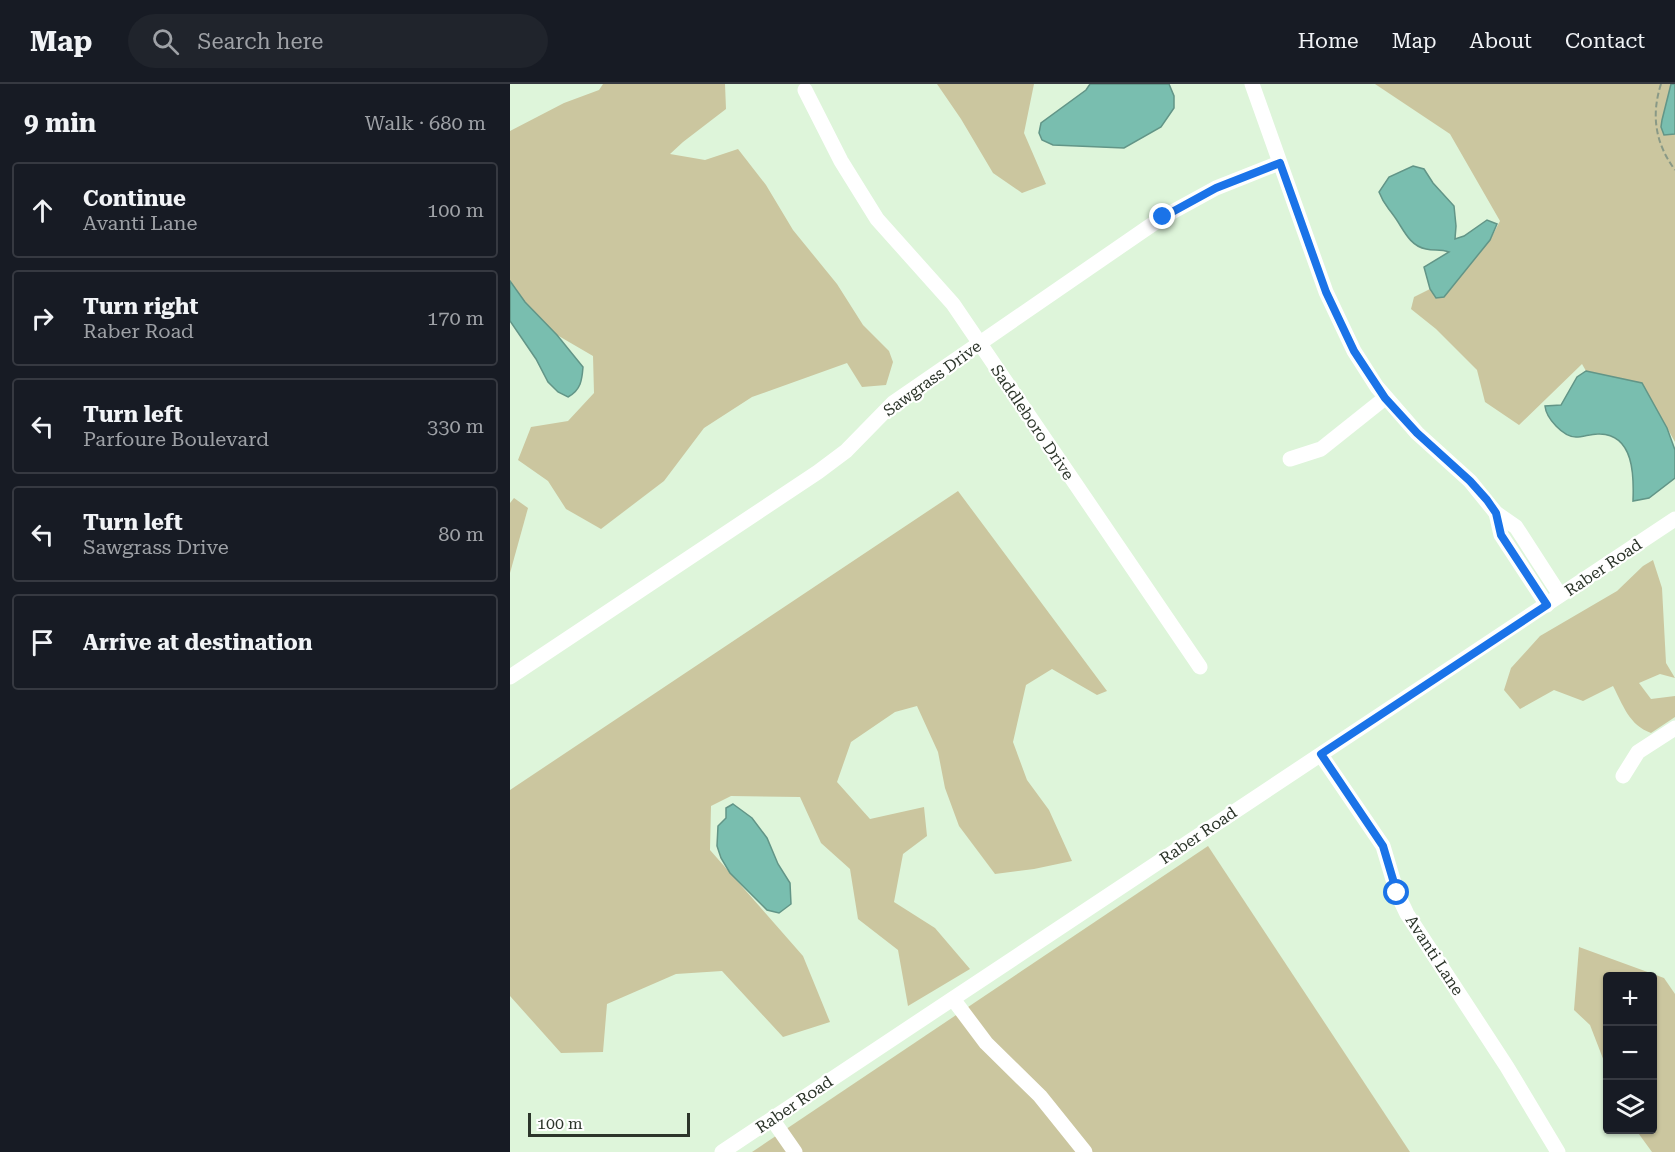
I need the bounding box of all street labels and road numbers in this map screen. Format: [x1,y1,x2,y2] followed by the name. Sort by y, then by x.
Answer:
[880,336,985,420] street label: Sawgrass Drive
[987,361,1078,484] street label: Saddleboro Drive
[1561,535,1645,600] street label: Raber Road
[1156,803,1240,868] street label: Raber Road
[1402,912,1468,999] street label: Avanti Lane
[752,1072,836,1137] street label: Raber Road

